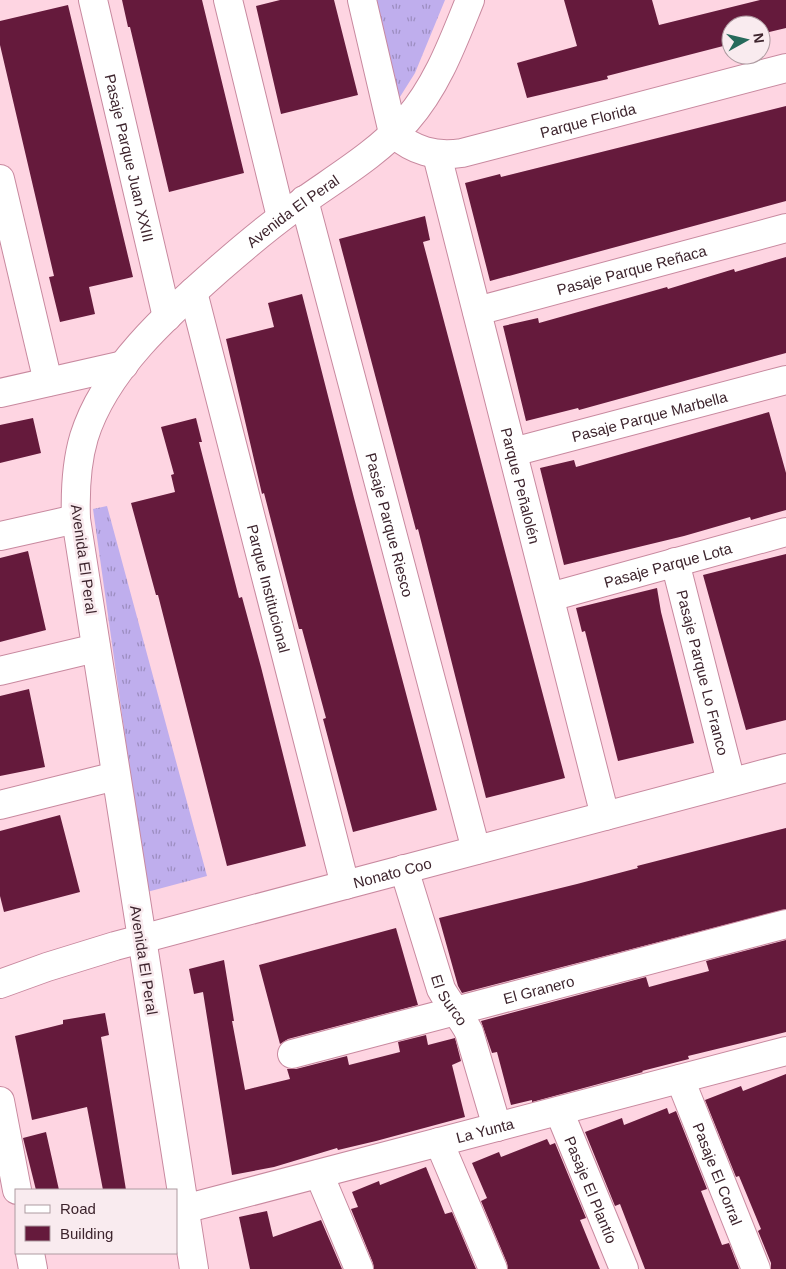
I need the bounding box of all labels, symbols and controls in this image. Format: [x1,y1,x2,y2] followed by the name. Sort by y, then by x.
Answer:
[721,15,771,65] north arrow
[750,32,768,44] text: N
[102,72,158,243] street label: Pasaje Parque Juan XXIII
[538,99,638,141] street label: Parque Florida
[243,171,342,250] street label: Avenida El Peral
[555,241,709,298] street label: Pasaje Parque Reñaca
[570,387,730,445] street label: Pasaje Parque Marbella
[498,426,544,545] street label: Parque Peñalolén
[363,451,417,599] street label: Pasaje Parque Riesco
[68,503,100,615] street label: Avenida El Peral
[244,522,294,654] street label: Parque Institucional
[602,539,734,590] street label: Pasaje Parque Lota
[674,588,732,757] street label: Pasaje Parque Lo Franco
[351,854,433,891] street label: Nonato Coo
[127,904,161,1016] street label: Avenida El Peral
[428,972,471,1028] street label: El Surco
[501,972,576,1007] street label: El Granero
[454,1114,516,1146] street label: La Yunta
[690,1120,746,1227] street label: Pasaje El Corral
[562,1134,621,1246] street label: Pasaje El Plantío
[15,1189,178,1254] legend
[60,1200,96,1217] text: Road
[60,1225,113,1242] text: Building

